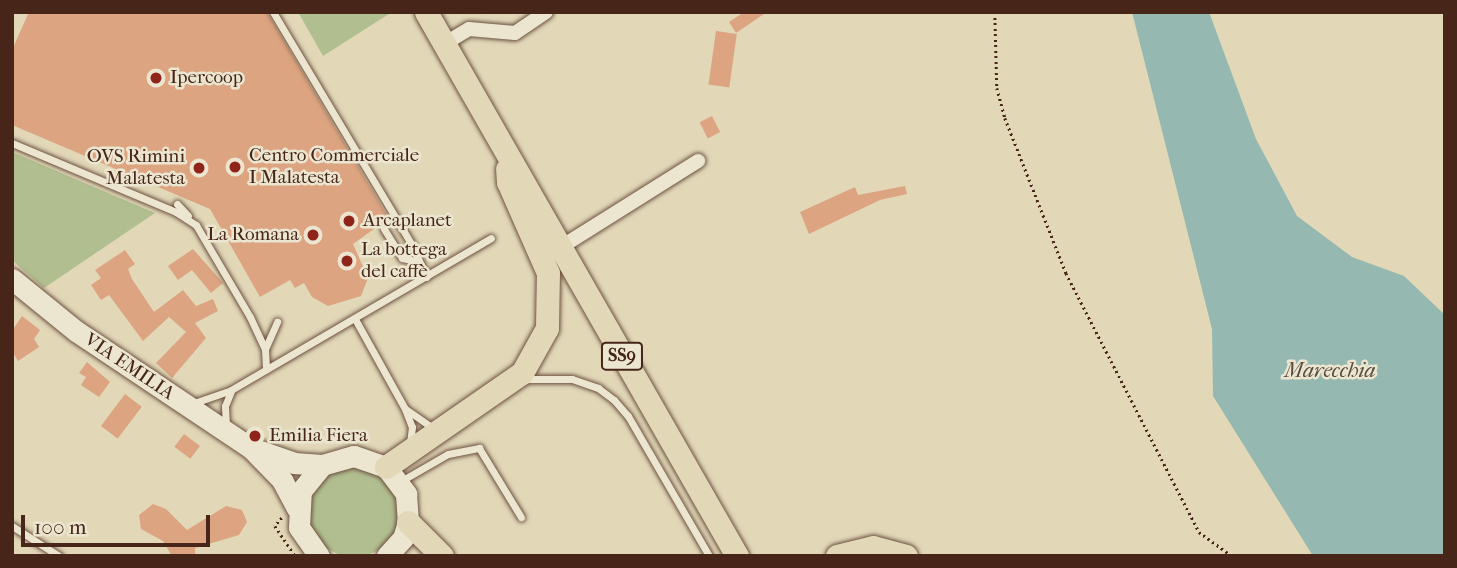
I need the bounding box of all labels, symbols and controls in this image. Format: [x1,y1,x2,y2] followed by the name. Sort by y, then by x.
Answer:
[170,67,243,89] place label: Ipercoop
[148,70,164,86] marker: Ipercoop
[249,145,419,189] place label: Centro Commerciale I Malatesta
[87,146,185,190] place label: OVS Rimini Malatesta
[227,159,243,175] marker: Centro Commerciale I Malatesta
[191,160,207,176] marker: OVS Rimini Malatesta
[363,210,452,232] place label: Arcaplanet
[341,213,357,229] marker: Arcaplanet
[207,224,299,246] place label: La Romana
[305,227,321,243] marker: La Romana
[361,239,447,283] place label: La bottega del caffè
[339,253,355,269] marker: La bottega del caffè
[80,329,178,405] street label: VIA EMILIA
[599,342,645,370] road number: SS9
[1285,357,1375,383] water label: Marecchia
[269,425,368,447] place label: Emilia Fiera
[247,428,263,444] marker: Emilia Fiera
[24,502,214,546] scale bar
[34,515,87,539] text: 100 m

